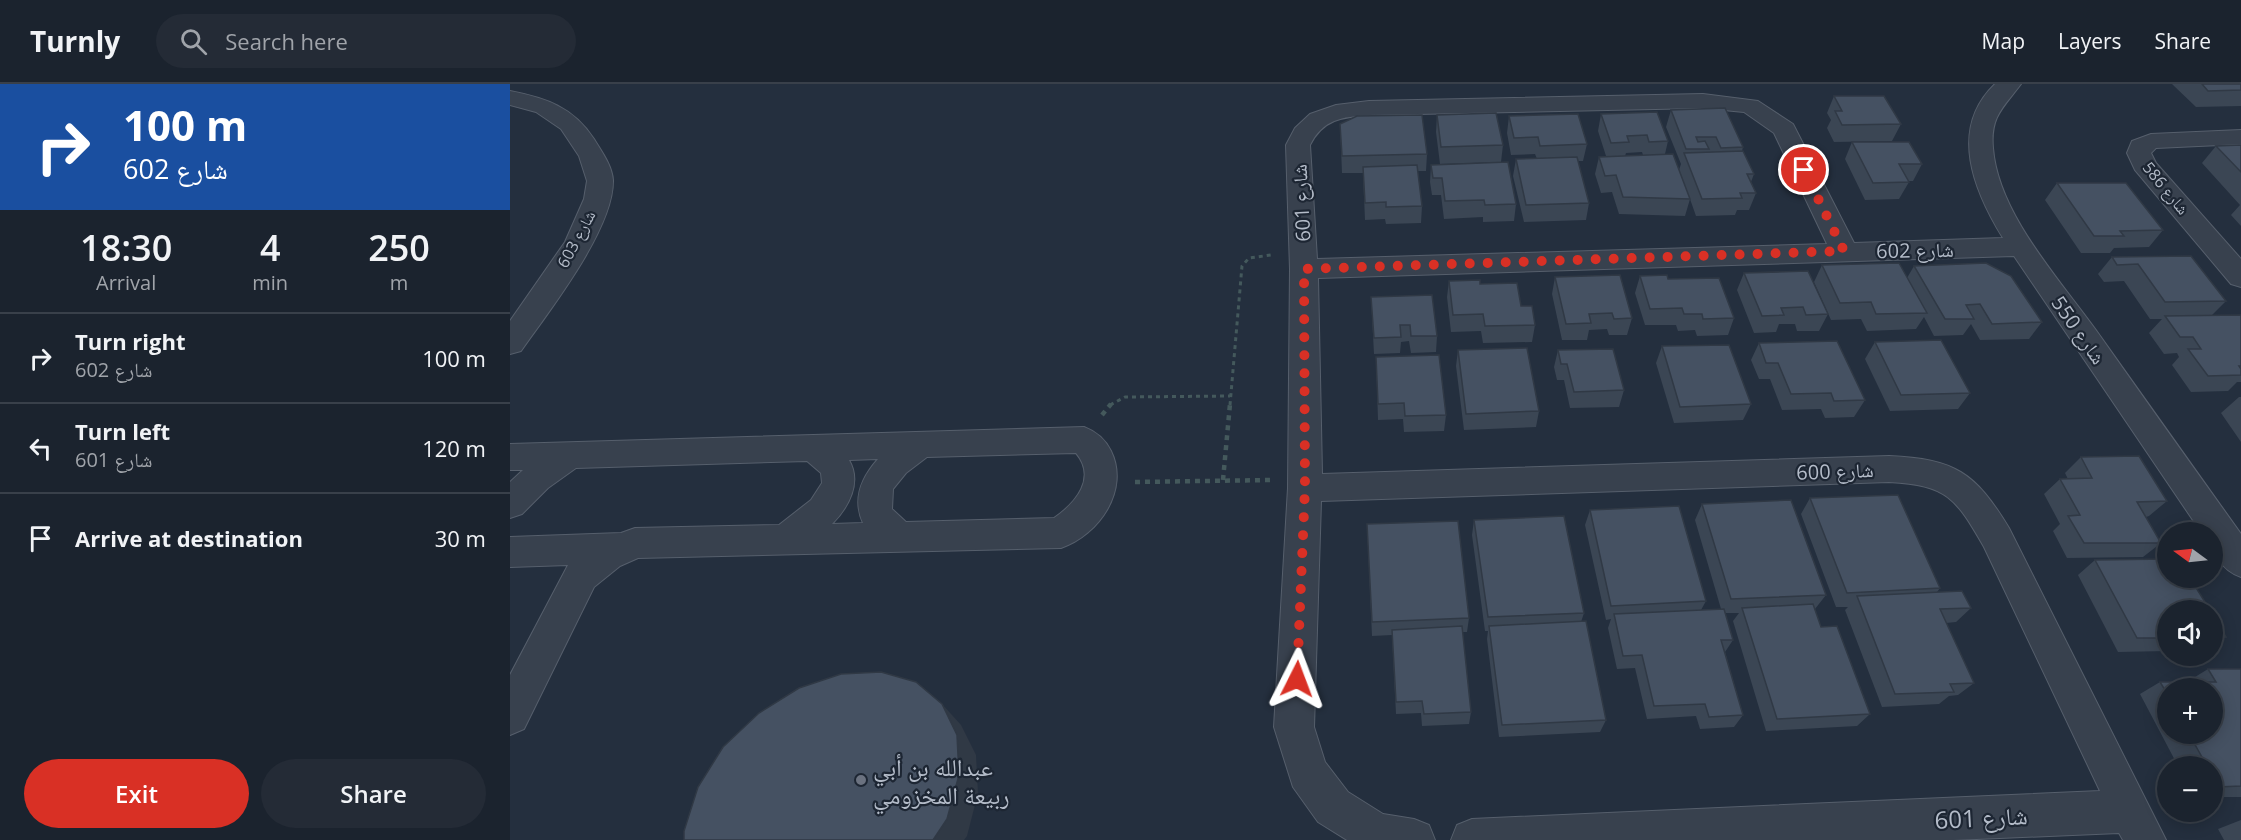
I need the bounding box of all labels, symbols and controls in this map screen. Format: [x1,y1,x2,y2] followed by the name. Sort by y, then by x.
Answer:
[156,14,576,68] search box
[30,22,120,60] text: Turnly
[177,25,210,58] icon: search
[225,26,348,56] text: Search here
[1982,27,2025,55] text: Map
[2058,27,2122,55] text: Layers
[2155,27,2211,55] text: Share
[123,96,247,153] text: 100 m
[24,108,102,186] icon: right
[1778,144,1829,195] pin
[123,150,228,187] text: شارع 602
[1787,153,1820,186] icon: arrive
[2138,157,2194,219] street label: شارع 586
[1285,164,1317,242] street label: شارع 601
[552,206,600,272] street label: شارع 603
[80,223,172,272] text: 18:30
[260,223,281,272] text: 4
[368,223,430,272] text: 250
[1876,236,1954,264] street label: شارع 602
[96,269,156,296] text: Arrival
[252,269,288,296] text: min
[390,269,408,296] text: m
[2046,291,2112,369] street label: شارع 550
[75,326,186,356] text: Turn right
[24,342,57,375] icon: right
[422,343,486,373] text: 100 m
[75,356,153,383] text: شارع 602
[75,416,170,446] text: Turn left
[24,432,57,465] icon: left
[422,433,486,463] text: 120 m
[75,446,153,473] text: شارع 601
[1796,456,1874,486] street label: شارع 600
[24,522,57,555] icon: arrive
[2157,522,2223,588] north arrow
[2157,522,2223,822] map controls
[75,523,303,553] text: Arrive at destination
[435,523,486,553] text: 30 m
[2157,600,2223,666] button: sound
[1265,647,1329,711] position arrow
[2157,678,2223,744] button: +
[873,750,1010,815] place label: عبدالله بن أبي ربيعة المخزومي
[2157,756,2223,822] button: −
[24,759,249,828] button: Exit
[261,759,486,828] button: Share
[854,773,868,787] marker: عبدالله بن أبي ربيعة المخزومي
[1934,798,2028,836] street label: شارع 601

